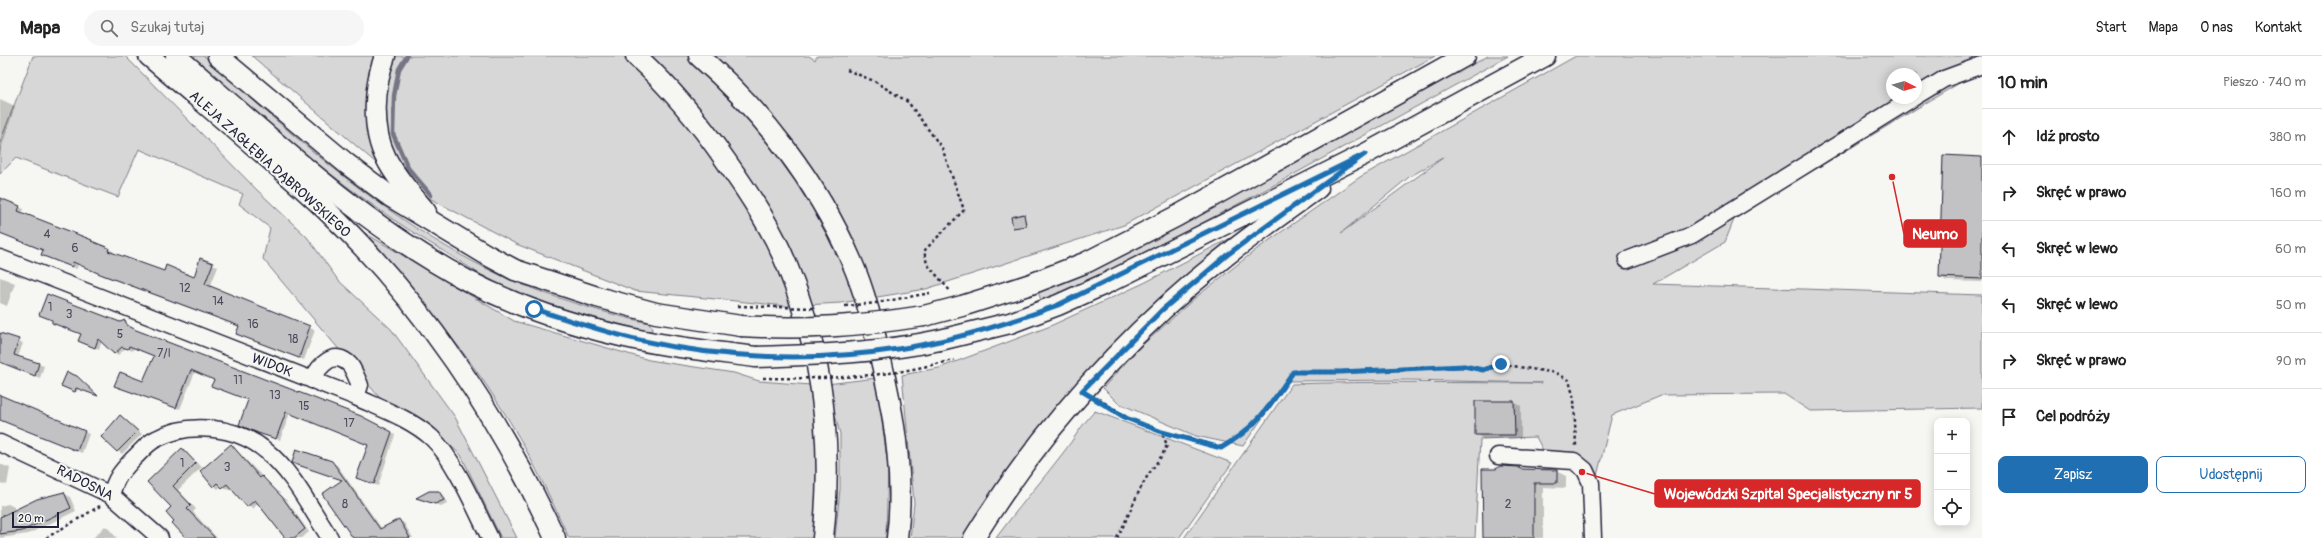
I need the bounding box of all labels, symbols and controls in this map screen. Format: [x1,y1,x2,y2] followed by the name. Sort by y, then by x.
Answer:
[84,10,364,46] search box
[20,16,60,40] text: Mapa
[98,17,120,39] icon: search
[130,18,204,37] text: Szukaj tutaj
[2095,19,2126,36] text: Start
[2148,19,2178,36] text: Mapa
[2200,19,2233,36] text: O nas
[2255,19,2302,36] text: Kontakt
[1886,68,1922,104] north arrow
[1998,72,2048,93] text: 10 min
[2223,74,2306,90] text: Pieszo · 740 m
[186,87,354,241] street label: ALEJA ZAGŁĘBIA DĄBROWSKIEGO
[1998,126,2020,148] icon: ahead
[2036,127,2100,146] text: Idź prosto
[2269,129,2306,145] text: 380 m
[1998,182,2020,204] icon: right
[2036,183,2126,202] text: Skręć w prawo
[2270,185,2306,201] text: 160 m
[1904,220,1966,247] callout: Neumo
[1912,225,1958,244] text: Neumo
[44,227,51,242] house number: 4
[1998,238,2020,260] icon: left
[2036,239,2118,258] text: Skręć w lewo
[72,241,79,256] house number: 6
[2275,241,2306,257] text: 60 m
[179,281,191,296] house number: 12
[212,294,224,309] house number: 14
[1998,294,2020,316] icon: left
[2036,295,2118,314] text: Skręć w lewo
[2276,297,2306,313] text: 50 m
[48,300,52,315] house number: 1
[525,300,543,318] route start
[66,307,73,322] house number: 3
[247,317,259,332] house number: 16
[117,327,123,342] house number: 5
[288,332,298,347] house number: 18
[157,346,171,361] house number: 7/I
[249,350,295,381] street label: WIDOK
[1998,350,2020,372] icon: right
[2036,351,2126,370] text: Skręć w prawo
[2276,353,2306,369] text: 90 m
[1492,355,1510,373] route end
[233,373,243,388] house number: 11
[269,388,281,403] house number: 13
[298,399,310,414] house number: 15
[1998,406,2020,428] icon: arrive
[2036,407,2110,426] text: Cel podróży
[343,416,355,431] house number: 17
[1934,418,1970,526] map controls
[1934,418,1970,454] button: +
[1934,454,1970,490] button: −
[180,456,184,471] house number: 1
[1998,456,2148,493] button: Zapisz
[2156,456,2306,493] button: Udostępnij
[224,460,231,475] house number: 3
[54,461,116,505] street label: RADOSNA
[1655,480,1920,507] callout: Wojewódzki Szpital Specjalistyczny nr 5
[1664,485,1912,504] text: Wojewódzki Szpital Specjalistyczny nr 5
[1934,490,1970,526] button: locate
[342,497,348,512] house number: 8
[1505,497,1512,512] house number: 2
[12,510,59,529] scale bar
[18,512,44,525] text: 20 m

